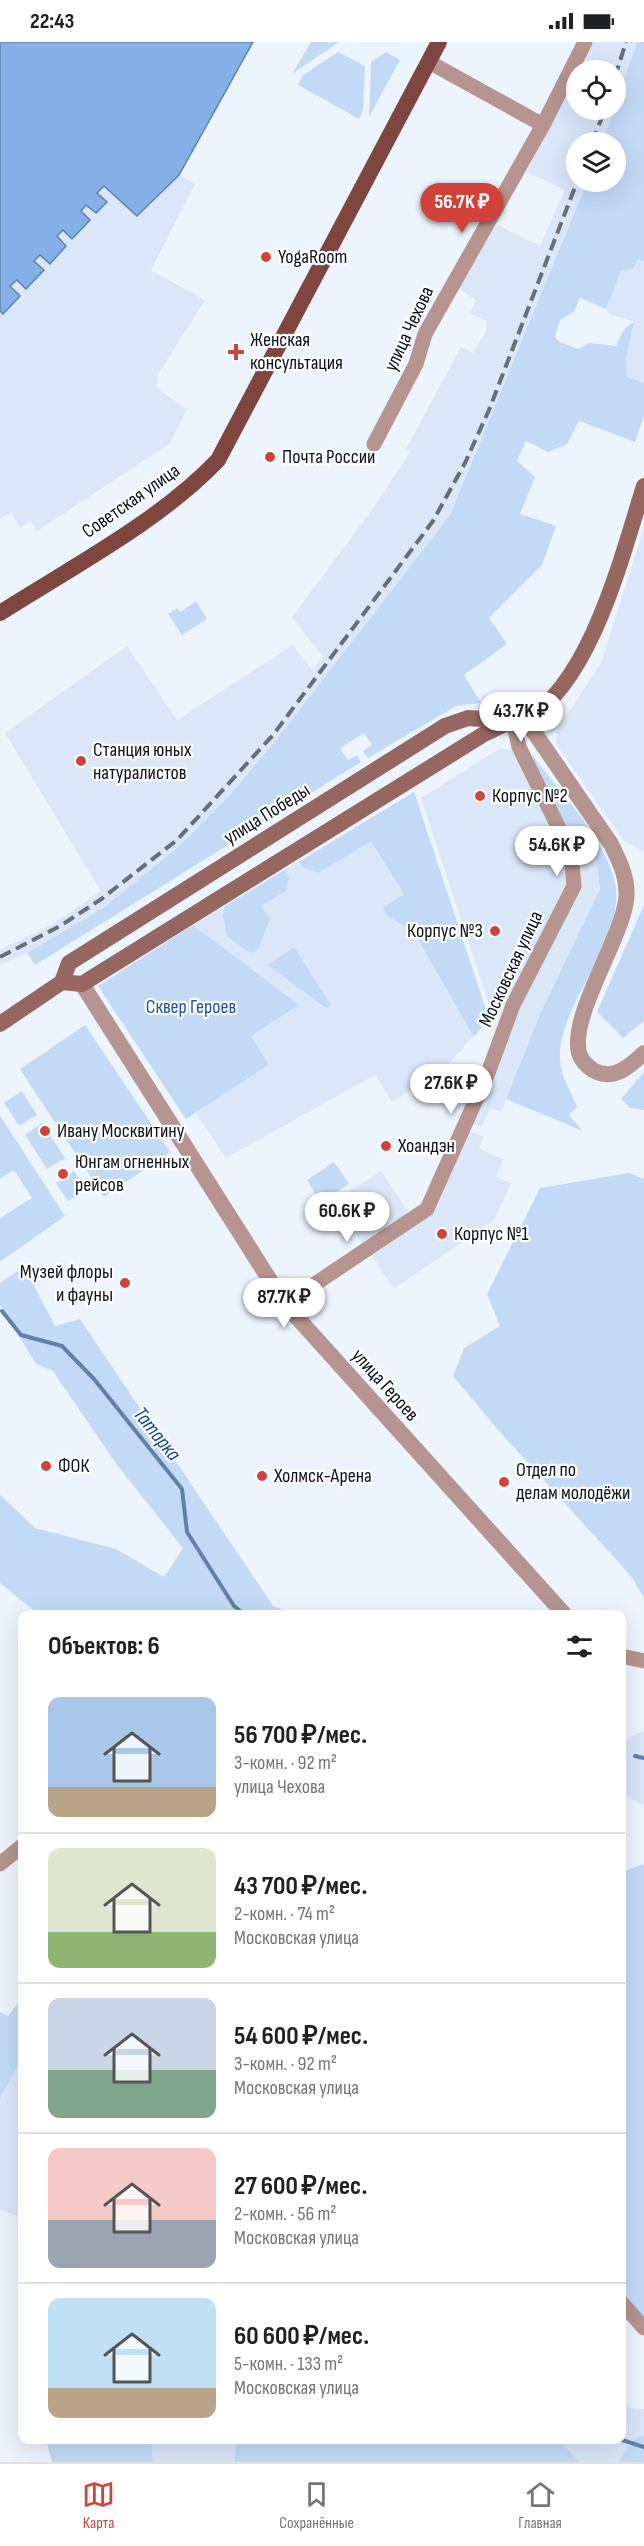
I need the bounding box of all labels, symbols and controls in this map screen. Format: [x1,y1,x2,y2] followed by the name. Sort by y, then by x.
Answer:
[30,8,74,35] text: 22:43
[566,60,626,192] map controls
[566,60,626,120] button: locate
[566,132,626,192] button: layers
[407,183,517,234] pin: 56.7K ₽
[434,190,490,214] text: 56.7K ₽
[278,245,347,269] place label: YogaRoom
[259,250,273,264] marker: YogaRoom
[379,283,439,375] street label: улица Чехова
[250,328,343,375] place label: Женская консультация
[227,343,245,361] marker: Женская консультация
[282,445,375,469] place label: Почта России
[263,450,277,464] marker: Почта России
[78,459,184,543] street label: Советская улица
[466,692,576,743] pin: 43.7K ₽
[493,699,549,723] text: 43.7K ₽
[93,738,192,785] place label: Станция юных натуралистов
[74,754,88,768] marker: Станция юных натуралистов
[219,778,315,850] street label: улица Победы
[492,784,568,808] place label: Корпус №2
[473,789,487,803] marker: Корпус №2
[502,826,612,877] pin: 54.6K ₽
[529,833,585,857] text: 54.6K ₽
[474,907,548,1031] street label: Московская улица
[407,919,483,943] place label: Корпус №3
[488,924,502,938] marker: Корпус №3
[146,995,236,1019] park label: Сквер Героев
[396,1064,506,1115] pin: 27.6K ₽
[424,1071,478,1095] text: 27.6K ₽
[57,1119,185,1143] place label: Ивану Москвитину
[38,1124,52,1138] marker: Ивану Москвитину
[397,1134,455,1158] place label: Хоандэн
[379,1139,393,1153] marker: Хоандэн
[75,1150,190,1197] place label: Юнгам огненных рейсов
[56,1167,70,1181] marker: Юнгам огненных рейсов
[292,1192,402,1243] pin: 60.6K ₽
[319,1199,375,1223] text: 60.6K ₽
[454,1222,529,1246] place label: Корпус №1
[435,1227,449,1241] marker: Корпус №1
[20,1260,113,1307] place label: Музей флоры и фауны
[118,1276,132,1290] marker: Музей флоры и фауны
[229,1278,339,1329] pin: 87.7K ₽
[257,1285,311,1309] text: 87.7K ₽
[346,1344,424,1426] street label: улица Героев
[128,1402,186,1466] water label: Татарка
[58,1454,89,1478] place label: ФОК
[516,1458,630,1505] place label: Отдел по делам молодёжи
[39,1459,53,1473] marker: ФОК
[273,1464,372,1488] place label: Холмск-Арена
[255,1469,269,1483] marker: Холмск-Арена
[497,1475,511,1489] marker: Отдел по делам молодёжи
[563,1630,596,1663] icon: filters
[48,1631,160,1662] text: Объектов: 6
[234,1720,367,1751] text: 56 700 ₽/мес.
[96,1721,168,1793] icon: home
[234,1751,337,1775] text: 3-комн. · 92 m²
[234,1775,325,1799] text: улица Чехова
[234,1871,367,1902] text: 43 700 ₽/мес.
[96,1872,168,1944] icon: home
[234,1902,335,1926] text: 2-комн. · 74 m²
[234,1926,359,1950] text: Московская улица
[234,2021,368,2052] text: 54 600 ₽/мес.
[96,2022,168,2094] icon: home
[234,2052,337,2076] text: 3-комн. · 92 m²
[234,2076,359,2100] text: Московская улица
[234,2171,367,2202] text: 27 600 ₽/мес.
[96,2172,168,2244] icon: home
[234,2202,337,2226] text: 2-комн. · 56 m²
[234,2226,359,2250] text: Московская улица
[234,2321,369,2352] text: 60 600 ₽/мес.
[96,2322,168,2394] icon: home
[234,2352,343,2376] text: 5-комн. · 133 m²
[234,2376,359,2400] text: Московская улица
[82,2478,115,2533] tab: Карта
[279,2478,354,2533] tab: Сохранённые
[518,2478,562,2533] tab: Главная

